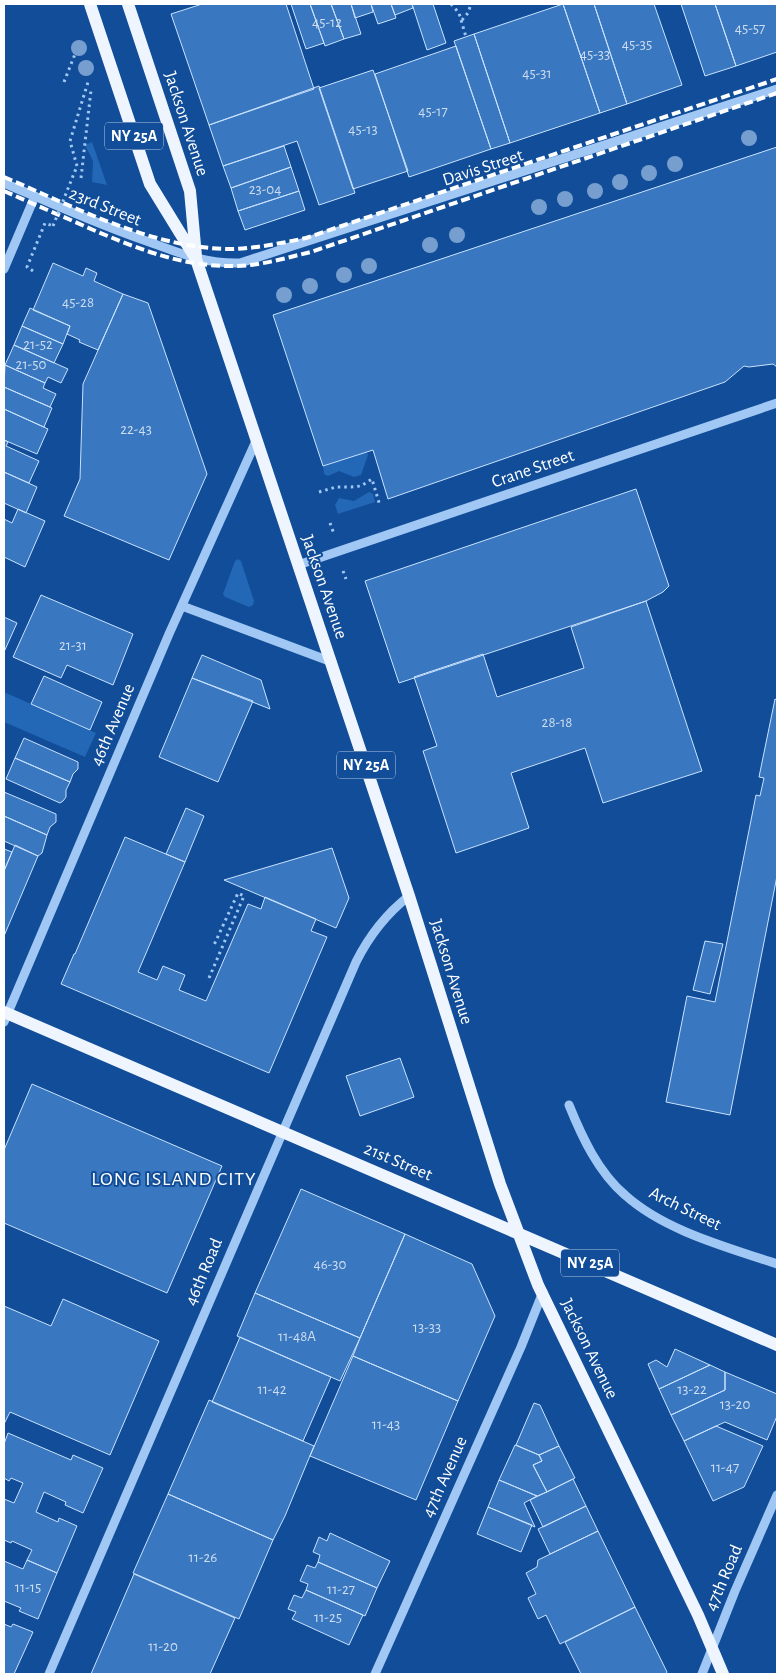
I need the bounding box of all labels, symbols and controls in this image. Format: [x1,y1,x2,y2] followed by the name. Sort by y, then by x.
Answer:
[312,15,342,30] house number: 45-12
[735,21,765,36] house number: 45-57
[622,37,652,52] house number: 45-35
[580,47,610,62] house number: 45-33
[522,66,552,81] house number: 45-31
[161,70,211,178] street label: Jackson Avenue
[418,104,448,119] house number: 45-17
[105,122,163,150] road number: NY 25A
[348,122,378,137] house number: 45-13
[440,146,526,189] street label: Davis Street
[249,182,281,197] house number: 23-04
[66,184,144,230] street label: 23rd Street
[62,295,94,310] house number: 45-28
[23,337,53,352] house number: 21-52
[16,357,46,372] house number: 21-50
[120,422,152,437] house number: 22-43
[490,446,577,491] street label: Crane Street
[298,533,350,641] street label: Jackson Avenue
[59,638,87,653] house number: 21-31
[88,681,138,769] street label: 46th Avenue
[542,715,572,730] house number: 28-18
[337,752,395,778] road number: NY 25A
[427,917,475,1027] street label: Jackson Avenue
[361,1140,435,1184] street label: 21st Street
[91,1169,257,1189] district label: LONG ISLAND CITY
[646,1184,724,1234] street label: Arch Street
[182,1236,226,1308] street label: 46th Road
[561,1250,619,1276] road number: NY 25A
[314,1257,347,1272] house number: 46-30
[557,1296,621,1402] street label: Jackson Avenue
[413,1320,441,1335] house number: 13-33
[278,1329,316,1344] house number: 11-48A
[258,1382,287,1397] house number: 11-42
[677,1382,707,1397] house number: 13-22
[720,1397,750,1412] house number: 13-20
[372,1417,400,1432] house number: 11-43
[419,1434,471,1520] street label: 47th Avenue
[711,1460,739,1475] house number: 11-47
[702,1542,746,1614] street label: 47th Road
[189,1550,217,1565] house number: 11-26
[15,1580,41,1595] house number: 11-15
[327,1582,355,1597] house number: 11-27
[314,1610,342,1625] house number: 11-25
[148,1639,178,1654] house number: 11-20

